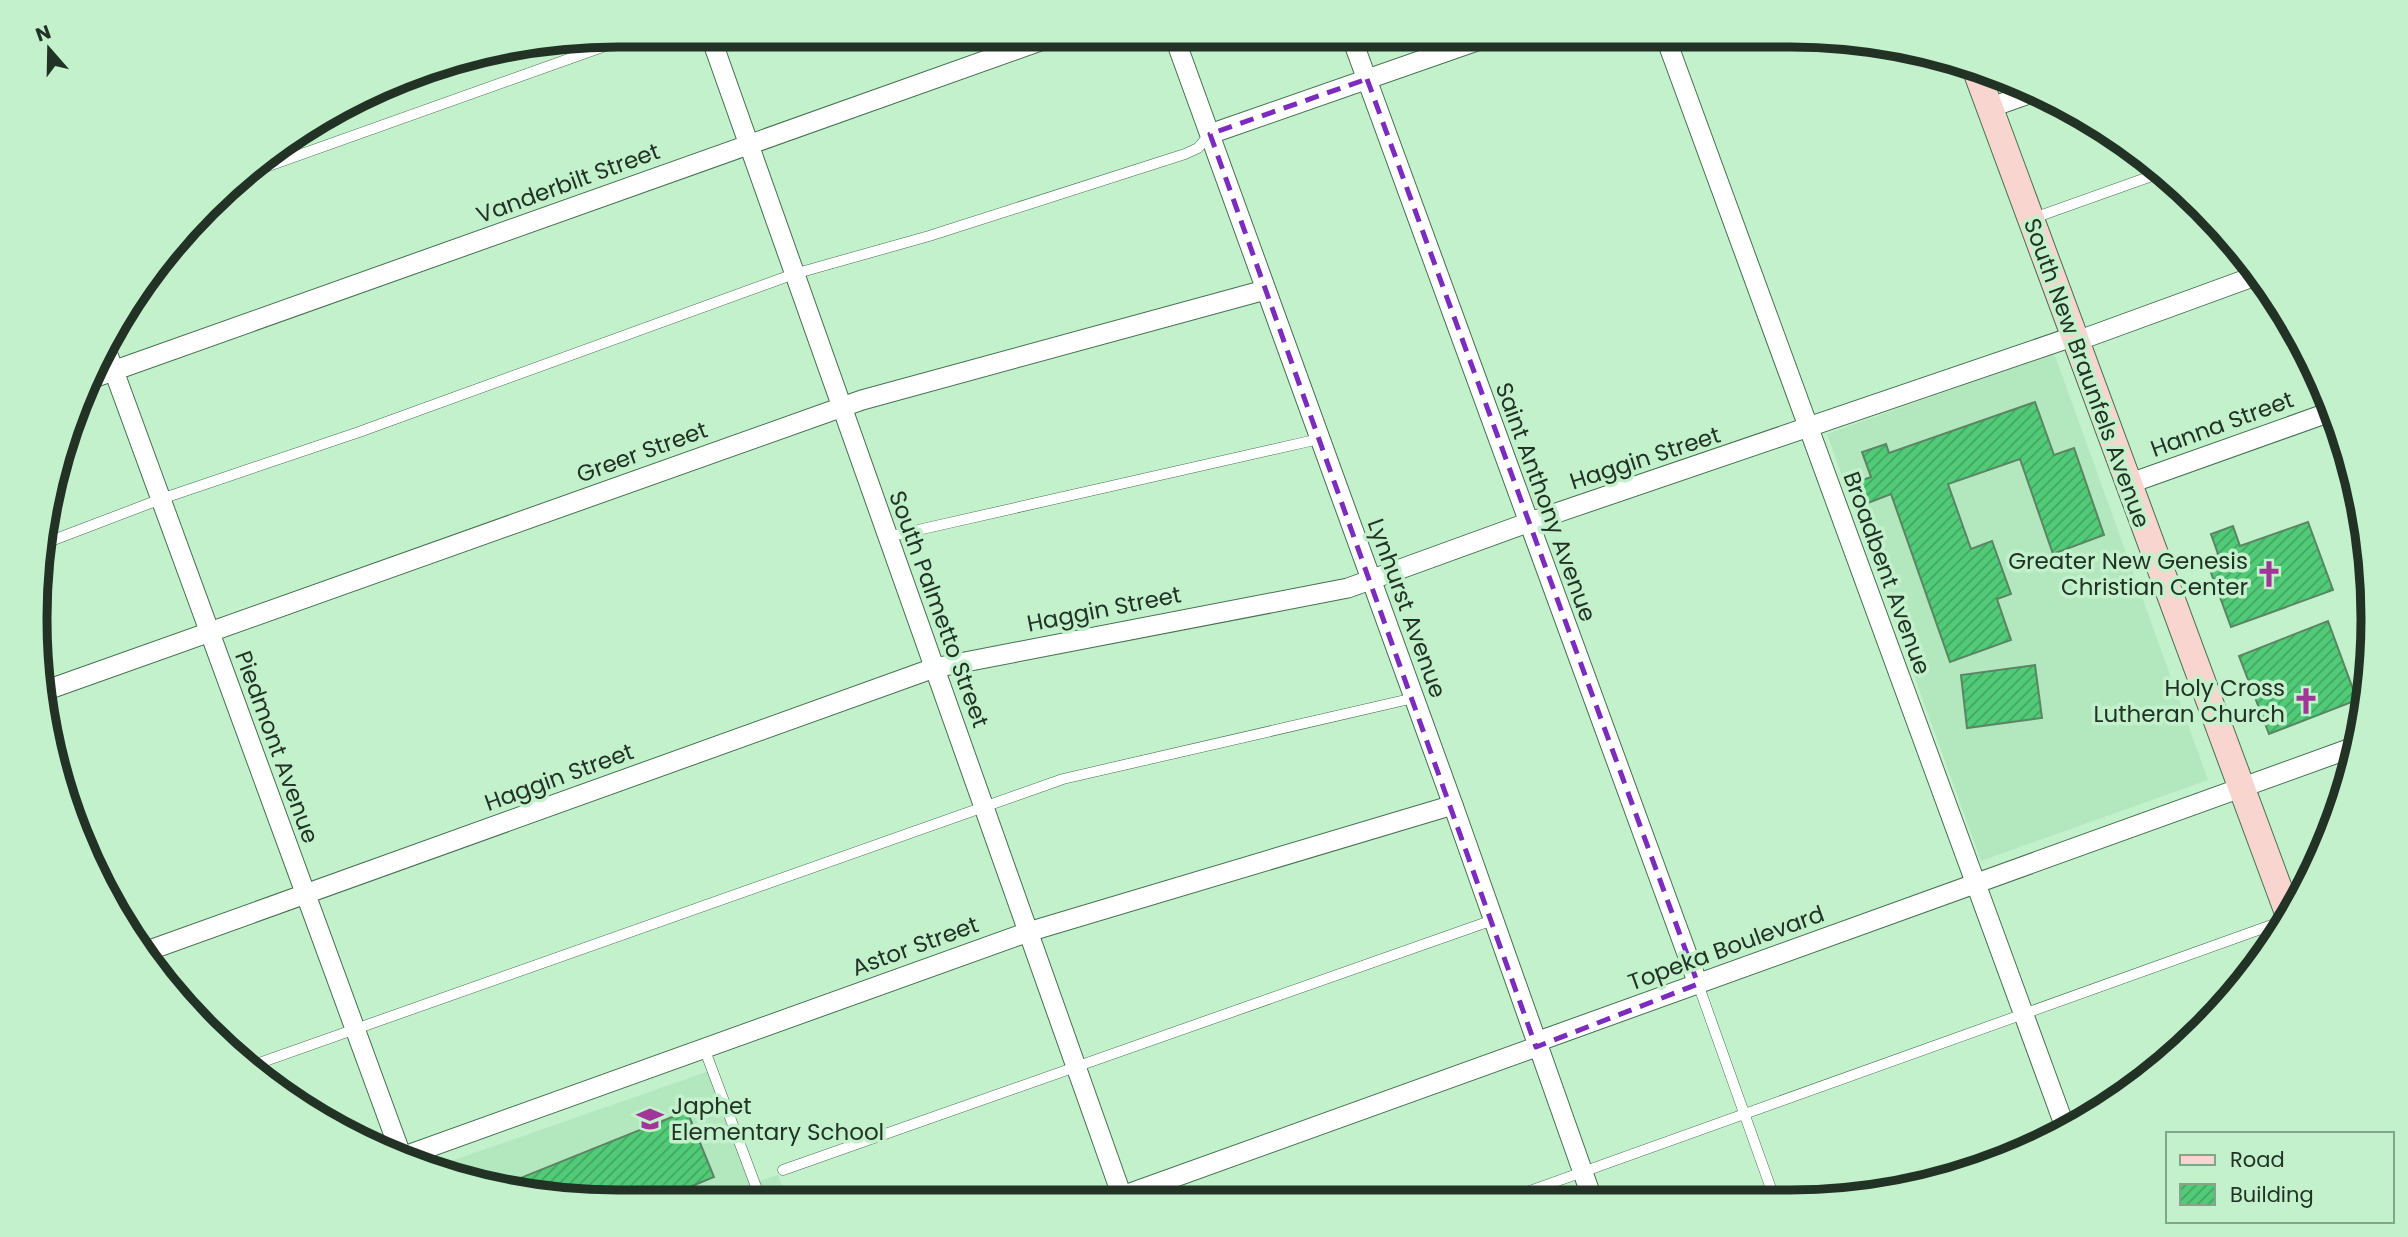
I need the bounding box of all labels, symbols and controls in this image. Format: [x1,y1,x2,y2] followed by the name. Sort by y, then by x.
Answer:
[14,14,84,84] north arrow
[32,18,55,49] text: N
[472,135,664,231] street label: Vanderbilt Street
[2016,214,2158,532] street label: South New Braunfels Avenue
[1488,378,1604,626] street label: Saint Anthony Avenue
[2146,383,2298,465] street label: Hanna Street
[572,414,712,490] street label: Greer Street
[1566,419,1724,497] street label: Haggin Street
[1835,467,1939,679] street label: Broadbent Avenue
[881,486,997,732] street label: South Palmetto Street
[1360,514,1454,702] street label: Lynhurst Avenue
[2008,545,2248,603] place label: Greater New Genesis Christian Center
[2254,559,2284,589] church icon: Greater New Genesis Christian Center
[1024,578,1184,640] street label: Haggin Street
[227,646,327,848] street label: Piedmont Avenue
[2094,672,2285,730] place label: Holy Cross Lutheran Church
[2291,686,2321,716] church icon: Holy Cross Lutheran Church
[480,735,638,819] street label: Haggin Street
[1623,898,1829,998] street label: Topeka Boulevard
[847,908,983,984] street label: Astor Street
[671,1090,884,1148] place label: Japhet Elementary School
[635,1104,665,1134] school or university icon: Japhet Elementary School
[2166,1132,2394,1223] legend
[2230,1145,2285,1174] text: Road
[2230,1180,2314,1209] text: Building

